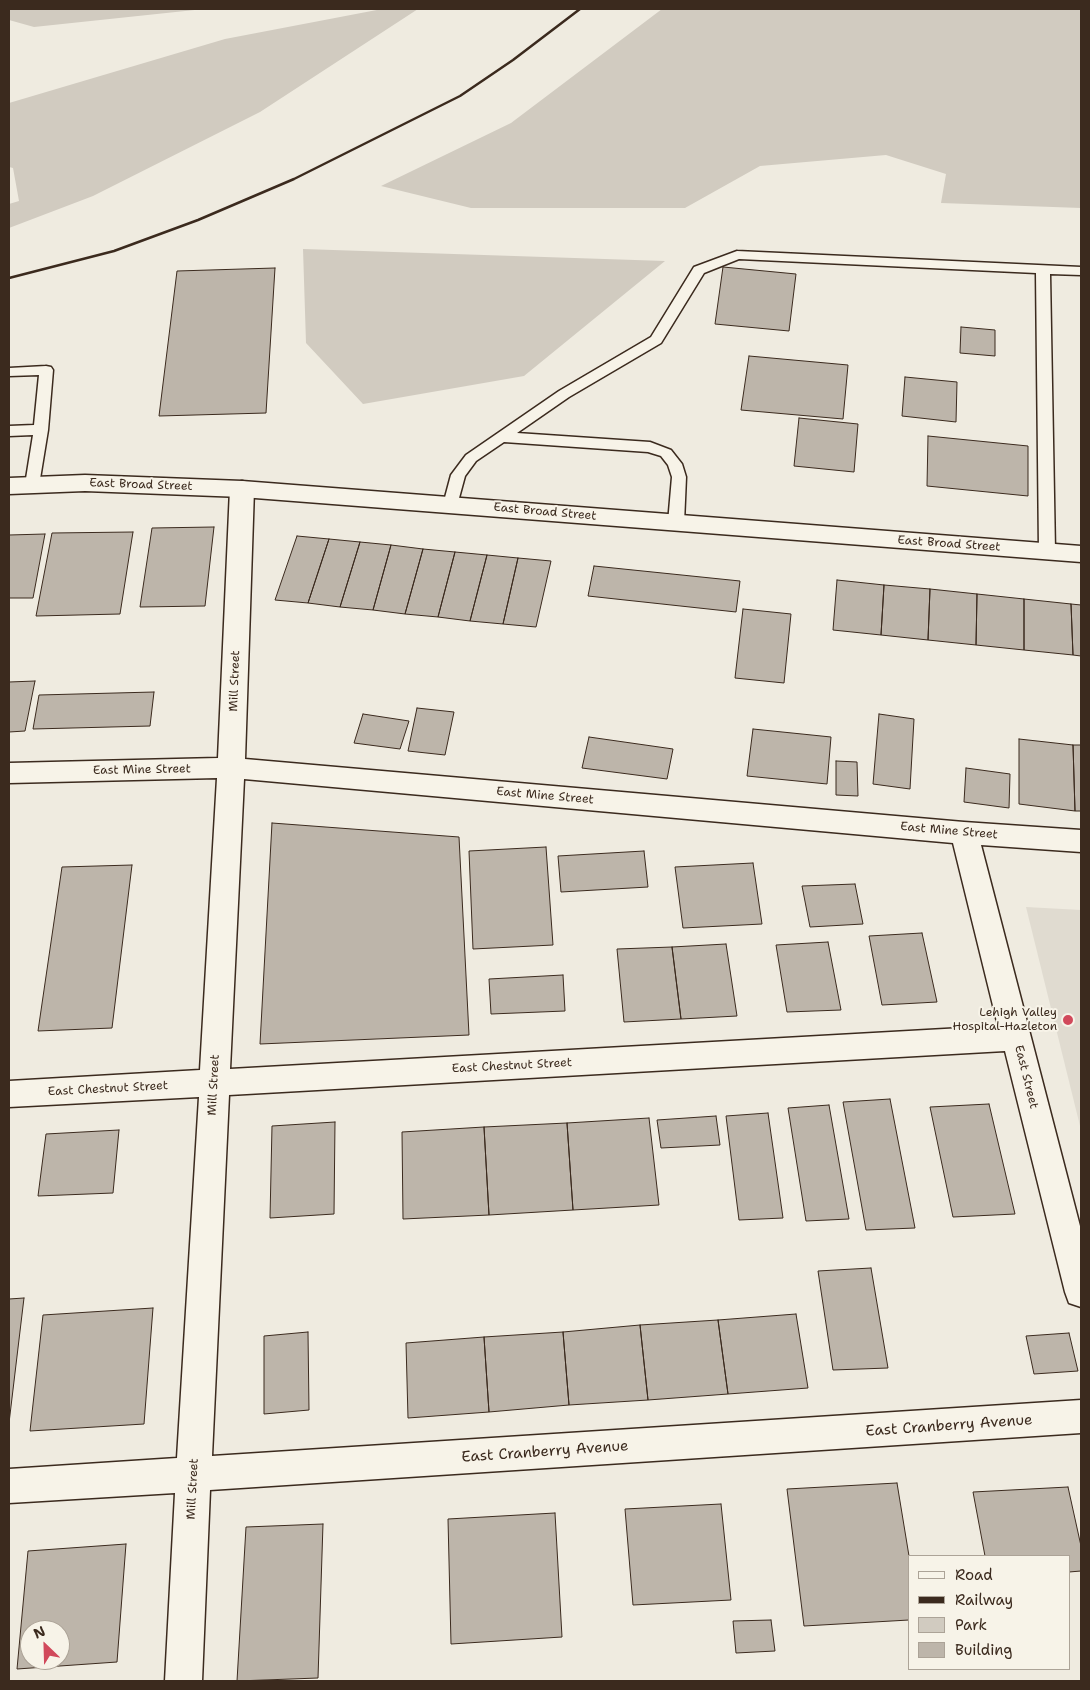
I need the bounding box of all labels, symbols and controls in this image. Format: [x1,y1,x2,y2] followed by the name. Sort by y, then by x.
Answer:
[89,476,193,494] street label: East Broad Street
[493,500,597,524] street label: East Broad Street
[897,533,1001,555] street label: East Broad Street
[227,650,243,712] street label: Mill Street
[93,762,191,778] street label: East Mine Street
[496,785,594,807] street label: East Mine Street
[900,820,998,842] street label: East Mine Street
[952,1006,1057,1034] place label: Lehigh Valley Hospital-Hazleton
[1061,1013,1075,1027] marker: Lehigh Valley Hospital-Hazleton
[1011,1044,1041,1110] street label: East Street
[205,1054,223,1116] street label: Mill Street
[452,1056,572,1076] street label: East Chestnut Street
[48,1079,168,1099] street label: East Chestnut Street
[865,1411,1033,1441] street label: East Cranberry Avenue
[461,1437,629,1467] street label: East Cranberry Avenue
[184,1458,202,1520] street label: Mill Street
[908,1555,1070,1670] legend
[955,1565,993,1585] text: Road
[955,1590,1013,1610] text: Railway
[955,1615,987,1635] text: Park
[20,1620,70,1670] north arrow
[31,1622,48,1643] text: N
[955,1640,1012,1660] text: Building

